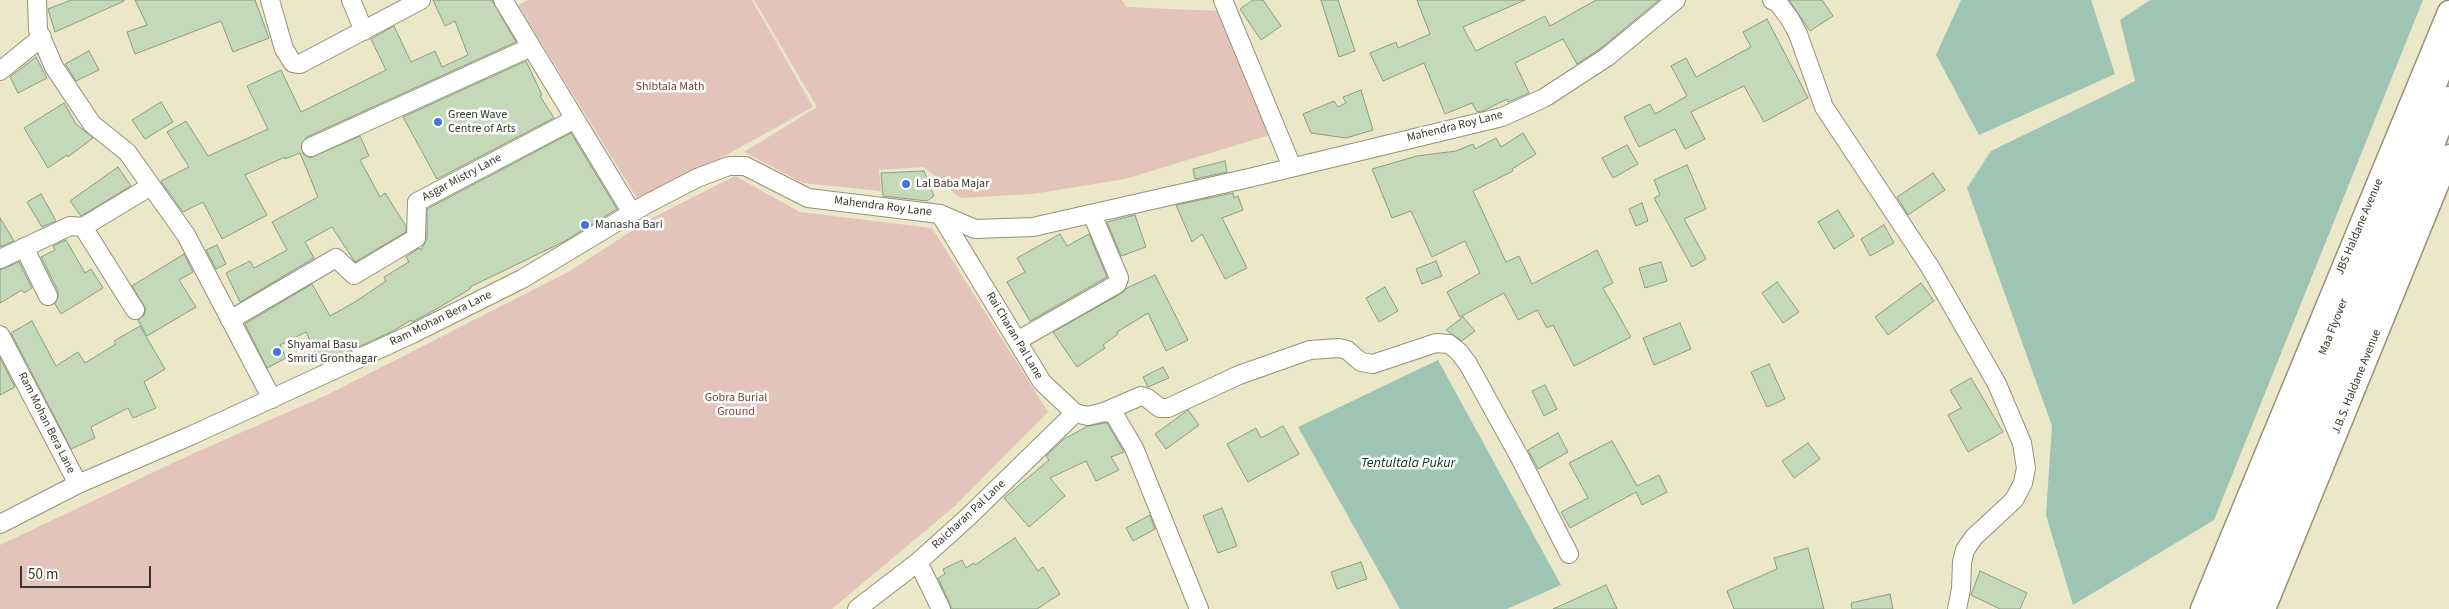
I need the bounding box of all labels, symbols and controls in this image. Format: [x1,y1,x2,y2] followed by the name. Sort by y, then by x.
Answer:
[636,80,704,94] park label: Shibtala Math
[448,108,516,136] place label: Green Wave Centre of Arts
[1406,108,1504,146] street label: Mahendra Roy Lane
[432,116,444,128] marker: Green Wave Centre of Arts
[420,151,504,205] street label: Asgar Mistry Lane
[916,177,989,191] place label: Lal Baba Majar
[2333,177,2387,277] street label: JBS Haldane Avenue
[900,178,912,190] marker: Lal Baba Majar
[833,194,933,220] street label: Mahendra Roy Lane
[595,218,663,232] place label: Manasha Bari
[579,219,591,231] marker: Manasha Bari
[388,288,494,350] street label: Ram Mohan Bera Lane
[982,290,1046,382] street label: Rai Charan Pal Lane
[2316,297,2352,357] street label: Maa Flyover
[2329,327,2385,437] street label: J.B.S. Haldane Avenue
[287,338,377,366] place label: Shyamal Basu Smriti Gronthagar
[271,346,283,358] marker: Shyamal Basu Smriti Gronthagar
[14,370,78,476] street label: Ram Mohan Bera Lane
[705,391,767,419] park label: Gobra Burial Ground
[1361,456,1455,472] water label: Tentultala Pukur
[929,477,1009,553] street label: Raicharan Pal Lane
[22,556,154,588] scale bar
[28,564,58,585] text: 50 m

